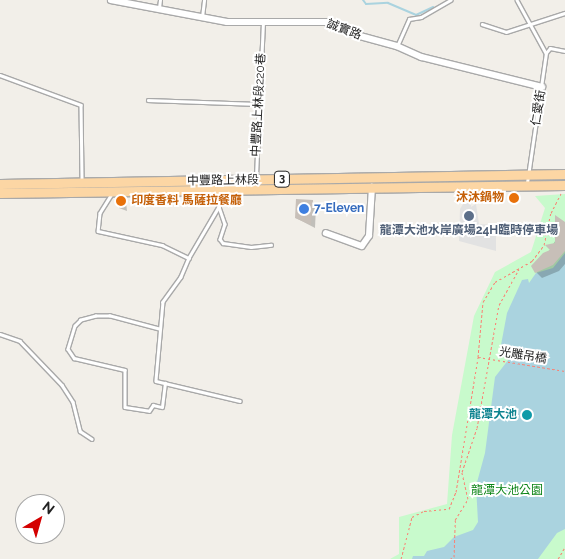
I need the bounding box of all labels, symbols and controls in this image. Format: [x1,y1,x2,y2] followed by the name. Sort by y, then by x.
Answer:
[325,17,363,43] street label: 誠實路
[249,53,269,157] street label: 中豐路上林段220巷
[529,89,549,127] street label: 仁愛街
[273,170,291,188] road number: 3
[187,173,259,189] street label: 中豐路上林段
[456,191,504,205] place label: 沐沐鍋物
[508,192,520,204] marker: 沐沐鍋物
[131,194,242,208] place label: 印度香料 馬薩拉餐廳
[115,195,127,207] marker: 印度香料 馬薩拉餐廳
[314,202,364,216] place label: 7-Eleven
[298,203,310,215] marker: 7-Eleven
[463,210,475,222] marker: 龍潭大池水岸廣場24H臨時停車場
[380,224,558,238] place label: 龍潭大池水岸廣場24H臨時停車場
[498,345,548,367] street label: 光雕吊橋
[469,408,517,422] place label: 龍潭大池
[521,409,533,421] marker: 龍潭大池
[471,484,543,498] park label: 龍潭大池公園
[15,494,65,544] north arrow
[39,498,58,518] text: N

